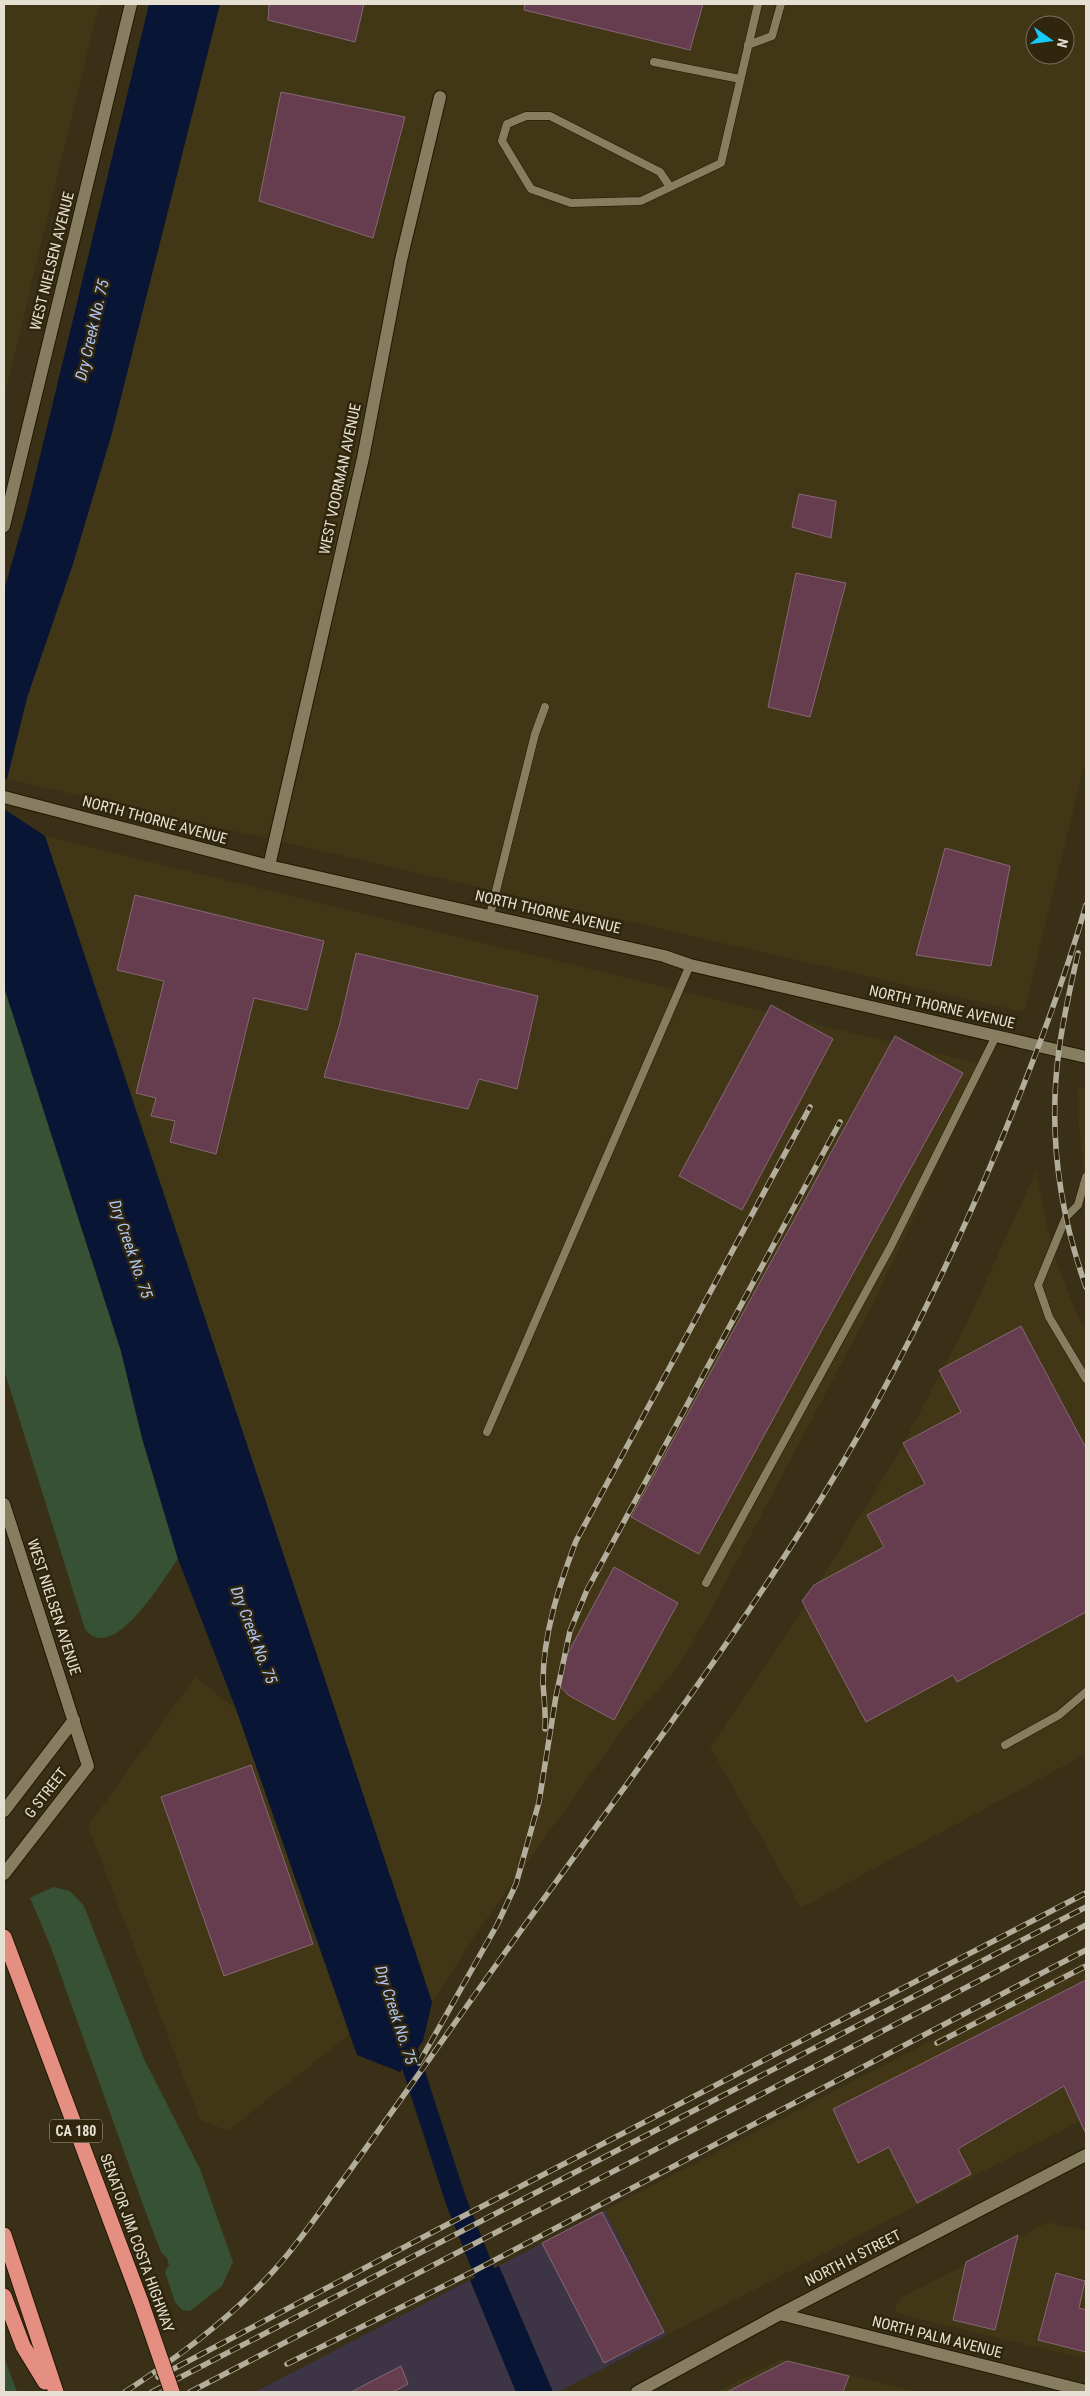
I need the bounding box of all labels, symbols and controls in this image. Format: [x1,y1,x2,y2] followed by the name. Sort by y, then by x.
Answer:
[1025,15,1075,65] north arrow
[1054,37,1071,49] text: N
[26,190,78,332] street label: WEST NIELSEN AVENUE
[71,277,113,382] water label: Dry Creek No. 75
[315,402,365,556] street label: WEST VOORMAN AVENUE
[81,792,229,848] street label: NORTH THORNE AVENUE
[473,886,623,938] street label: NORTH THORNE AVENUE
[867,981,1017,1033] street label: NORTH THORNE AVENUE
[105,1197,157,1301] water label: Dry Creek No. 75
[23,1537,85,1677] street label: WEST NIELSEN AVENUE
[227,1584,281,1687] water label: Dry Creek No. 75
[21,1764,71,1822] street label: G STREET
[371,1963,421,2067] water label: Dry Creek No. 75
[50,2120,102,2142] road number: CA 180
[96,2151,178,2335] street label: SENATOR JIM COSTA HIGHWAY
[802,2226,904,2290] street label: NORTH H STREET
[870,2312,1004,2362] street label: NORTH PALM AVENUE

